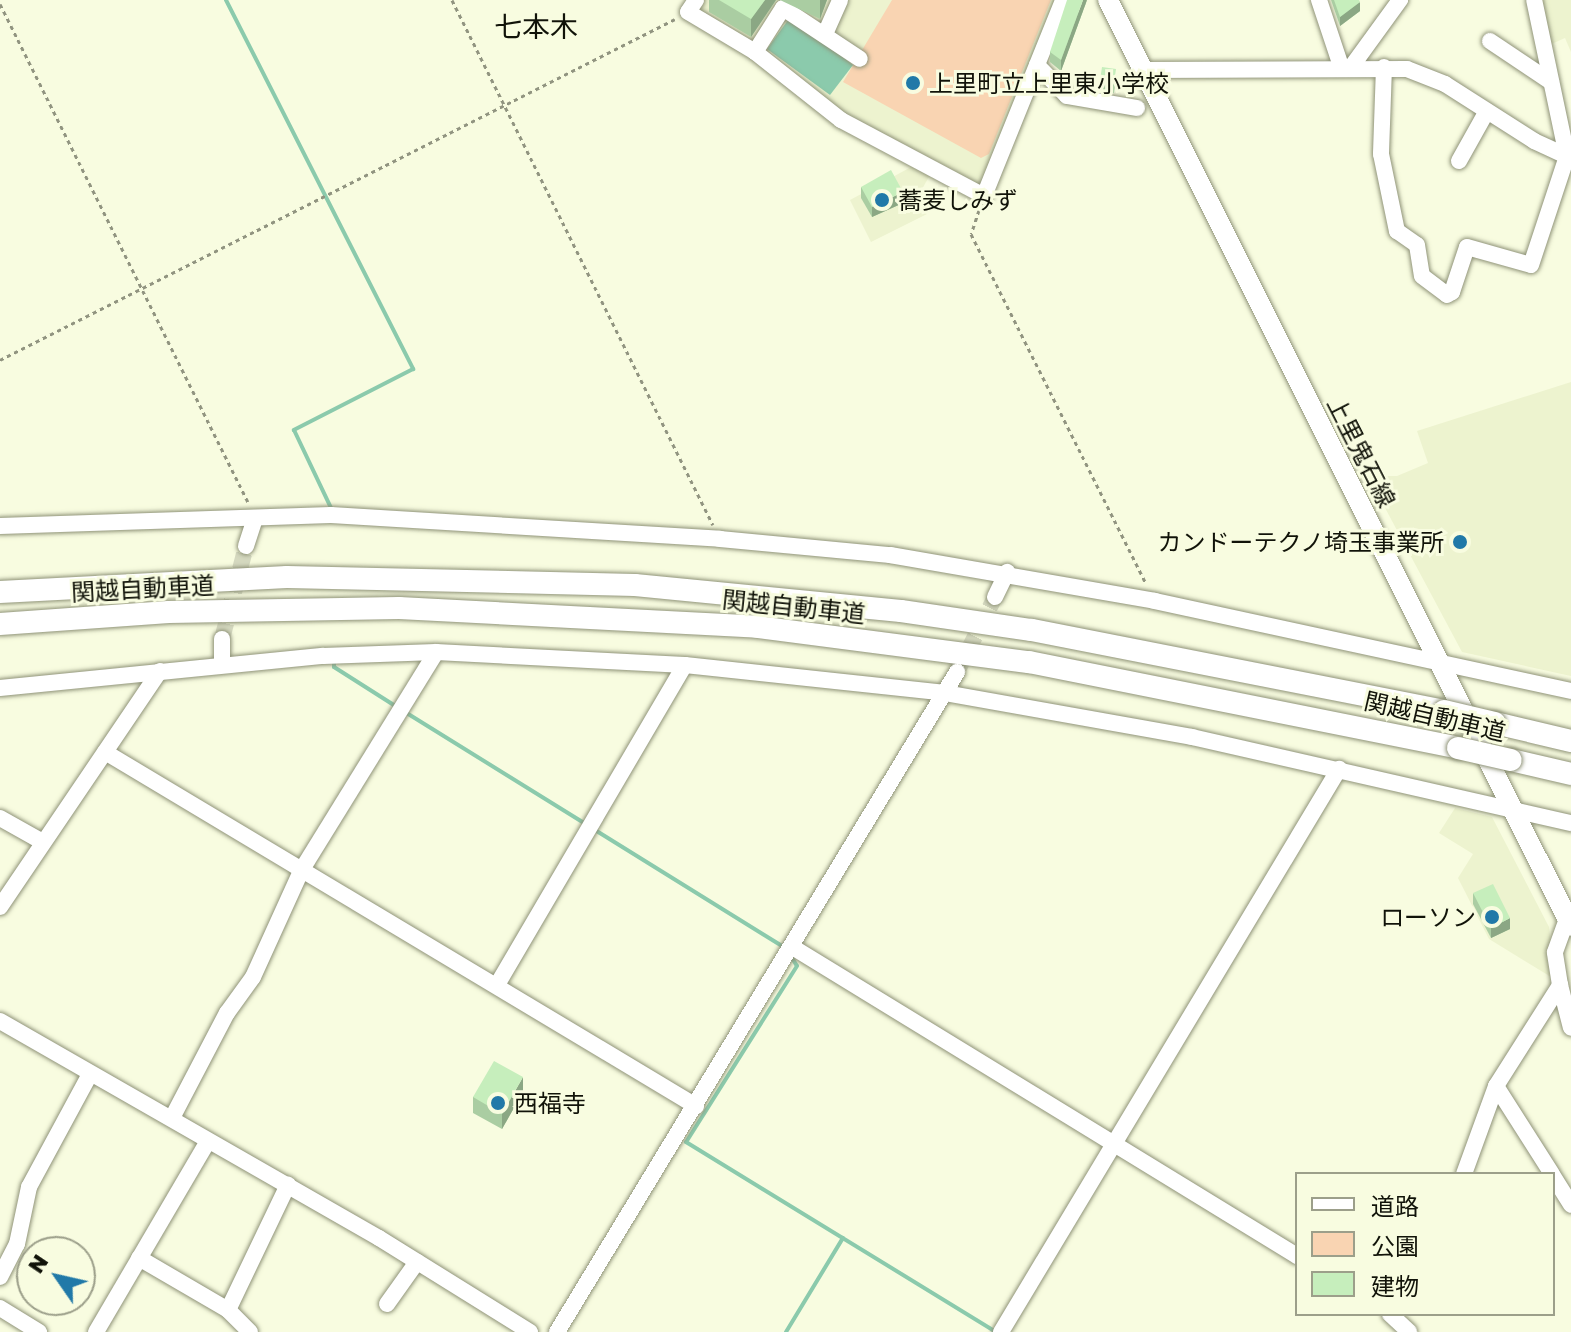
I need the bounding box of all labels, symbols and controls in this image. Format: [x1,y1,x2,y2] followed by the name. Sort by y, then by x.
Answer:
[494,10,578,44] district label: 七本木
[929,69,1169,97] place label: 上里町立上里東小学校
[904,74,922,92] marker: 上里町立上里東小学校
[898,186,1018,214] place label: 蕎麦しみず
[873,191,891,209] marker: 蕎麦しみず
[1322,392,1402,512] street label: 上里鬼石線
[1156,528,1444,556] place label: カンドーテクノ埼玉事業所
[1451,533,1469,551] marker: カンドーテクノ埼玉事業所
[70,570,216,606] street label: 関越自動車道
[721,584,867,628] street label: 関越自動車道
[1362,686,1508,746] street label: 関越自動車道
[1380,903,1476,931] place label: ローソン
[1483,908,1501,926] marker: ローソン
[514,1089,586,1117] place label: 西福寺
[489,1094,507,1112] marker: 西福寺
[1295,1172,1555,1316] legend
[1371,1191,1419,1220] text: 道路
[1371,1231,1419,1260] text: 公園
[16,1236,96,1316] north arrow
[21,1249,53,1278] text: N
[1371,1271,1419,1300] text: 建物

